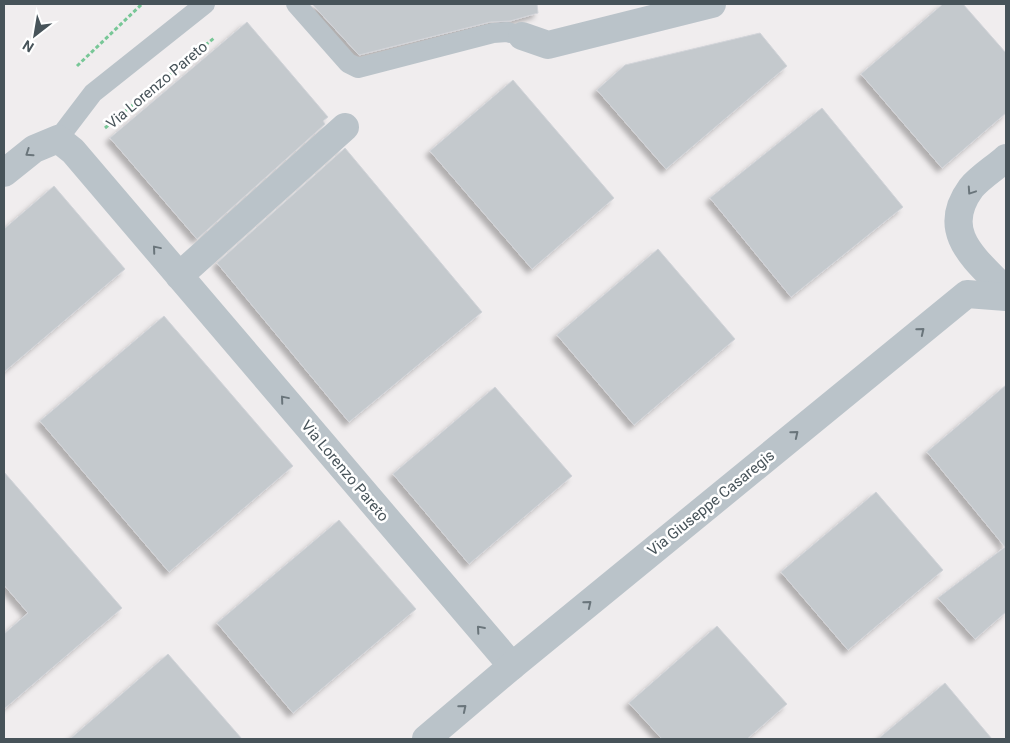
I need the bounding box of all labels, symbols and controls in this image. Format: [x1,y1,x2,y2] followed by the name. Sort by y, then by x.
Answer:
[10,10,60,60] north arrow
[20,37,37,56] text: N
[103,38,211,132] street label: Via Lorenzo Pareto
[25,147,34,157] one-way arrow
[968,185,977,195] one-way arrow
[152,245,161,254] one-way arrow
[915,329,924,337] one-way arrow
[281,396,289,405] one-way arrow
[298,417,392,525] street label: Via Lorenzo Pareto
[790,431,799,440] one-way arrow
[644,446,778,560] street label: Via Giuseppe Casaregis
[583,600,592,609] one-way arrow
[477,626,486,635] one-way arrow
[458,704,467,713] one-way arrow

